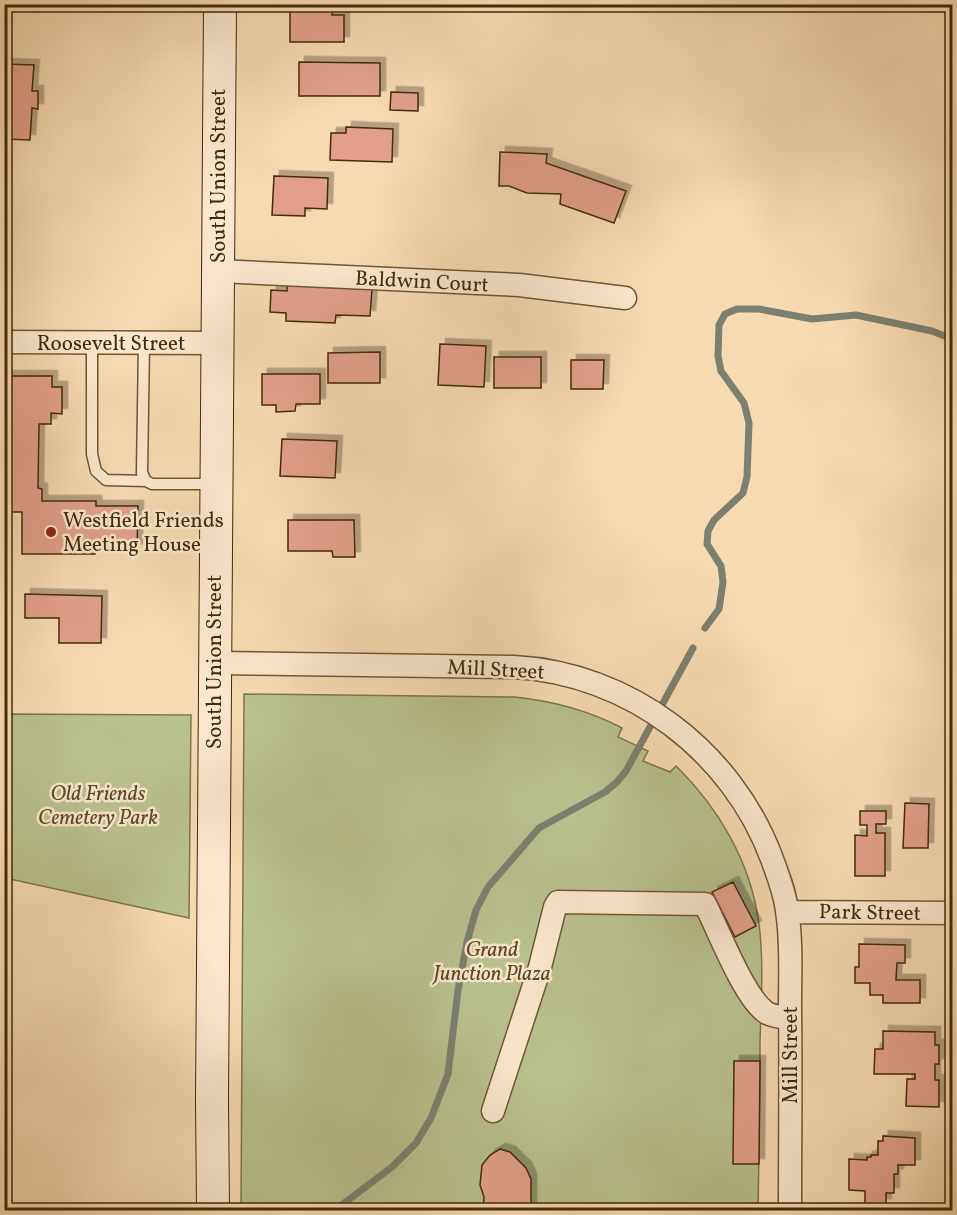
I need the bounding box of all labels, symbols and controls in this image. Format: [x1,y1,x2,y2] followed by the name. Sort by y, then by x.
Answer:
[205,89,234,263] street label: South Union Street
[354,265,490,300] street label: Baldwin Court
[37,330,185,359] street label: Roosevelt Street
[63,507,224,560] place label: Westfield Friends Meeting House
[44,525,58,539] marker: Westfield Friends Meeting House
[201,575,230,749] street label: South Union Street
[446,653,545,688] street label: Mill Street
[38,780,158,833] park label: Old Friends Cemetery Park
[819,898,921,929] street label: Park Street
[431,936,551,989] park label: Grand Junction Plaza
[777,1006,806,1104] street label: Mill Street

